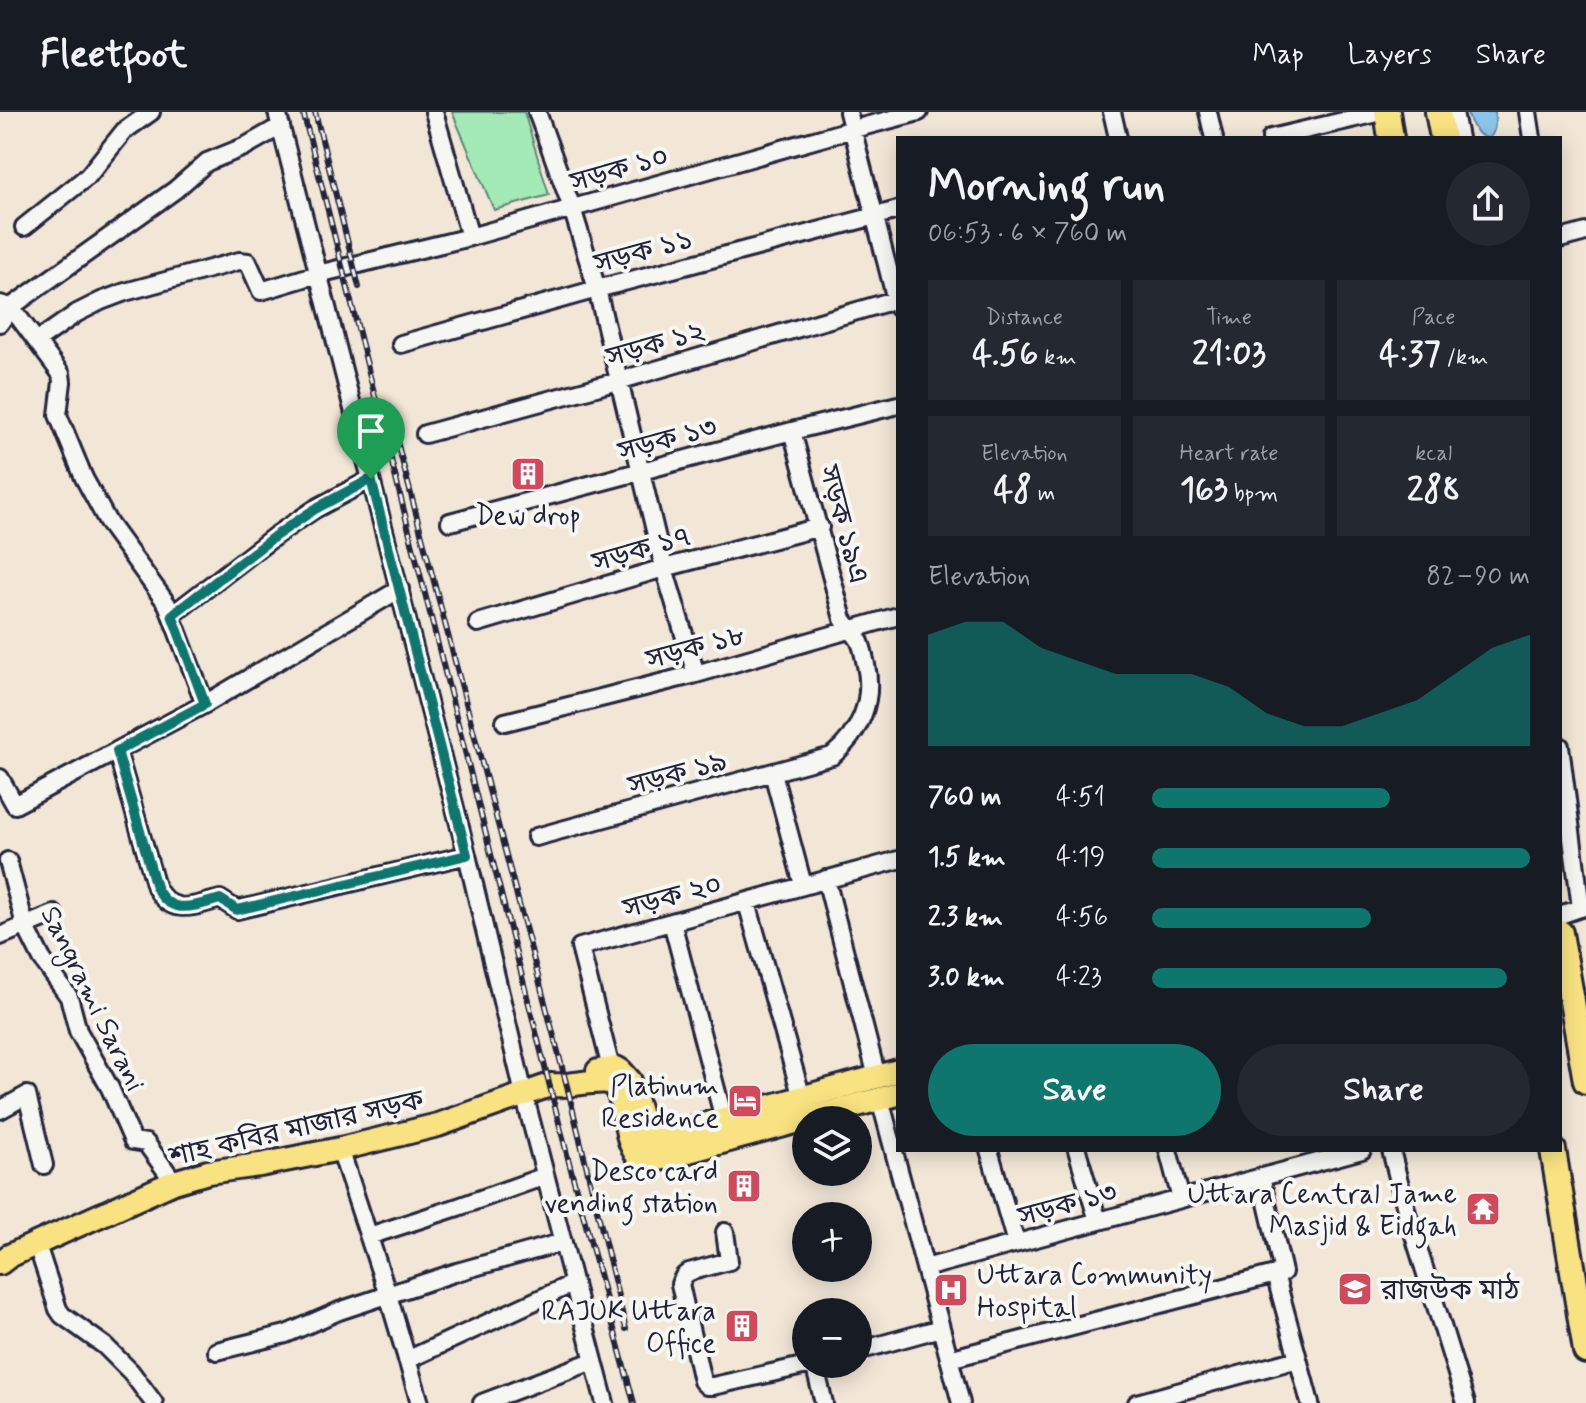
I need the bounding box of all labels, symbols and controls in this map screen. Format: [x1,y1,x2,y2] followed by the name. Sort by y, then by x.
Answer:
[40,31,187,80] text: Fleetfoot
[1253,37,1304,74] text: Map
[1348,37,1432,74] text: Layers
[1476,37,1546,74] text: Share
[565,139,673,202] street label: সড়ক ১০
[928,158,1165,216] text: Morning run
[1446,162,1530,246] button: share
[928,217,1127,251] text: 06:53 · 6 × 760 m
[589,222,697,284] street label: সড়ক ১১
[986,304,1063,332] text: Distance
[1206,304,1252,332] text: Time
[1412,304,1456,332] text: Pace
[601,314,710,377] street label: সড়ক ১২
[972,332,1038,377] text: 4.56
[1192,332,1266,377] text: 21:03
[1379,332,1441,377] text: 4:37
[1038,344,1076,372] text: km
[1441,344,1488,372] text: /km
[337,397,405,479] pin
[349,409,393,453] icon: arrive
[613,410,721,472] street label: সড়ক ১৩
[981,440,1068,468] text: Elevation
[1180,440,1278,468] text: Heart rate
[1415,440,1452,468] text: kcal
[509,455,547,493] building icon: Dew drop
[809,460,876,588] street label: সড়ক ১৯এ
[993,468,1032,513] text: 48
[1180,468,1228,513] text: 163
[1407,468,1460,513] text: 288
[1032,480,1055,508] text: m
[1228,480,1278,508] text: bpm
[475,498,581,535] place label: Dew drop
[587,519,695,582] street label: সড়ক ১৭
[928,560,1030,594] text: Elevation
[1426,560,1530,594] text: 82–90 m
[641,618,749,680] street label: সড়ক ১৮
[623,744,731,806] street label: সড়ক ১৯
[928,781,1002,815] text: 760 m
[1056,781,1105,815] text: 4:51
[928,841,1006,875] text: 1.5 km
[1056,841,1105,875] text: 4:19
[618,867,726,929] street label: সড়ক ২০
[29,900,153,1099] street label: Sangrami Sarani
[928,901,1003,935] text: 2.3 km
[1056,901,1108,935] text: 4:56
[928,961,1005,995] text: 3.0 km
[1056,961,1102,995] text: 4:23
[928,1044,1221,1136] button: Save
[1237,1044,1530,1136] button: Share
[601,1069,719,1138] place label: Platinum Residence
[165,1082,428,1177] street label: শাহ কবির মাজার সড়ক
[726,1082,764,1120] hotel icon: Platinum Residence
[792,1106,872,1378] map controls
[792,1106,872,1186] button: layers
[544,1154,718,1226] place label: Desco card vending station
[725,1167,763,1205] building icon: Desco card vending station
[1013,1175,1121,1237] street label: সড়ক ১৩
[1188,1177,1457,1249] place label: Uttara Central Jame Masjid & Eidgah
[1464,1190,1502,1228] temple icon: Uttara Central Jame Masjid & Eidgah
[792,1202,872,1282] button: +
[977,1258,1212,1327] place label: Uttara Community Hospital
[1336,1270,1374,1308] school or university icon: রাজউক মাঠ
[932,1271,970,1309] hospital icon: Uttara Community Hospital
[1380,1272,1520,1310] place label: রাজউক মাঠ
[541,1294,716,1363] place label: RAJUK Uttara Office
[792,1298,872,1378] button: −
[723,1307,761,1345] building icon: RAJUK Uttara Office

